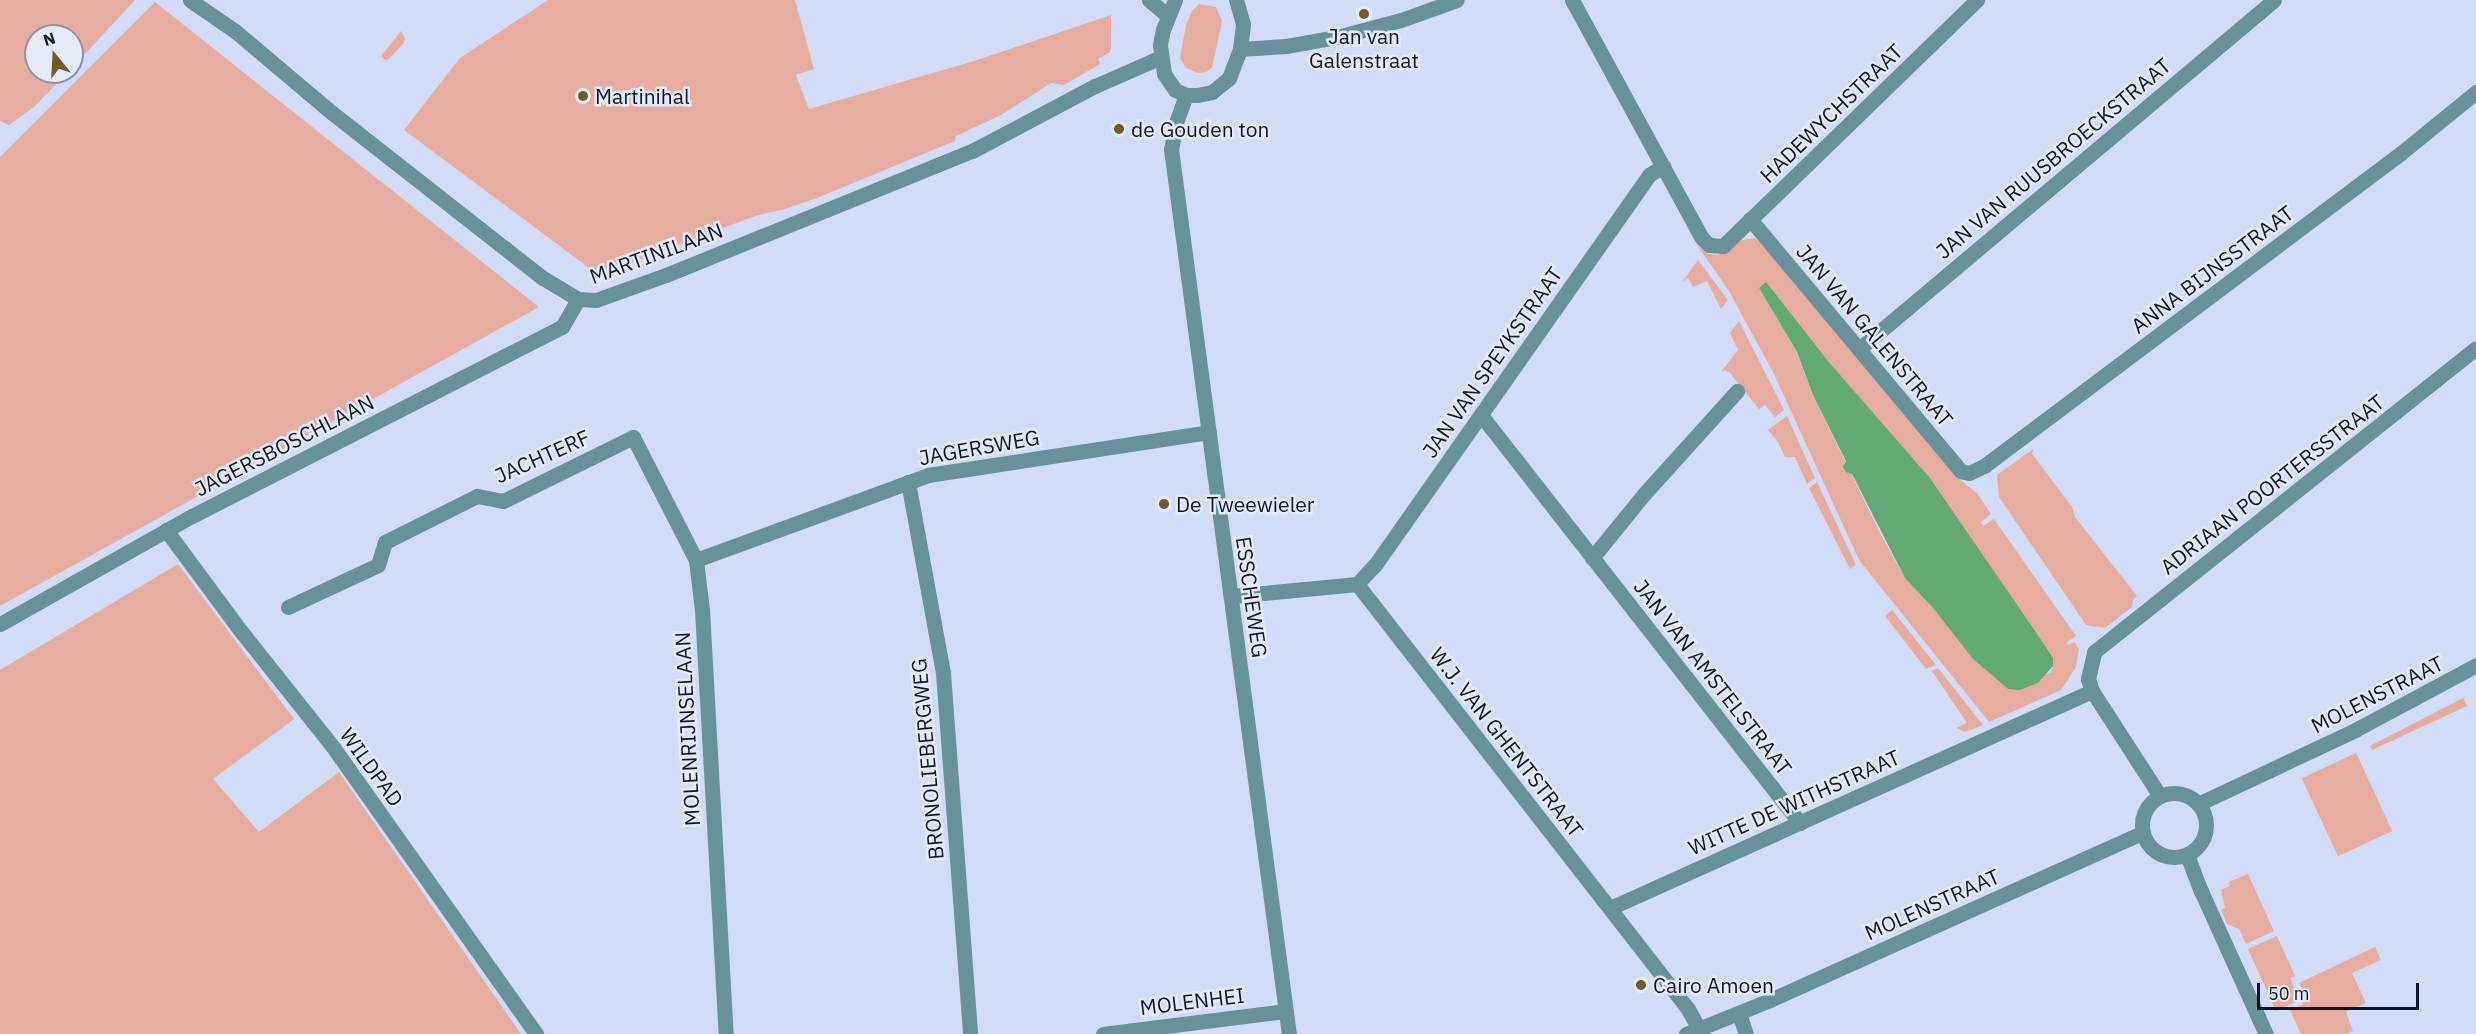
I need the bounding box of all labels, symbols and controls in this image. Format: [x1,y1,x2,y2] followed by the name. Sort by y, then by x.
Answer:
[1357,7,1371,21] marker: Jan van Galenstraat
[1309,23,1419,73] place label: Jan van Galenstraat
[24,24,84,84] north arrow
[40,27,58,50] text: N
[1754,38,1908,188] street label: HADEWYCHSTRAAT
[1931,52,2175,264] street label: JAN VAN RUUSBROECKSTRAAT
[595,83,690,109] place label: Martinihal
[576,89,590,103] marker: Martinihal
[1131,116,1270,142] place label: de Gouden ton
[1112,122,1126,136] marker: de Gouden ton
[2126,200,2298,338] street label: ANNA BIJNSSTRAAT
[586,217,726,289] street label: MARTINILAAN
[1791,239,1959,431] street label: JAN VAN GALENSTRAAT
[1417,262,1567,462] street label: JAN VAN SPEYKSTRAAT
[190,389,378,501] street label: JAGERSBOSCHLAAN
[2155,389,2389,579] street label: ADRIAAN POORTERSSTRAAT
[491,424,593,488] street label: JACHTERF
[917,424,1041,470] street label: JAGERSWEG
[1176,491,1315,517] place label: De Tweewieler
[1157,497,1171,511] marker: De Tweewieler
[1231,535,1273,659] street label: ESSCHEWEG
[1629,574,1797,780] street label: JAN VAN AMSTELSTRAAT
[669,631,705,827] street label: MOLENRIJNSELAAN
[1425,642,1589,842] street label: W.J. VAN GHENTSTRAAT
[2307,650,2447,738] street label: MOLENSTRAAT
[906,657,948,861] street label: BRONOLIEBERGWEG
[335,723,409,811] street label: WILDPAD
[1684,744,1904,860] street label: WITTE DE WITHSTRAAT
[1861,863,2003,945] street label: MOLENSTRAAT
[2260,971,2422,1009] scale bar
[1653,972,1774,998] place label: Cairo Amoen
[1634,978,1648,992] marker: Cairo Amoen
[1138,982,1246,1020] street label: MOLENHEI
[2268,982,2310,1005] text: 50 m

